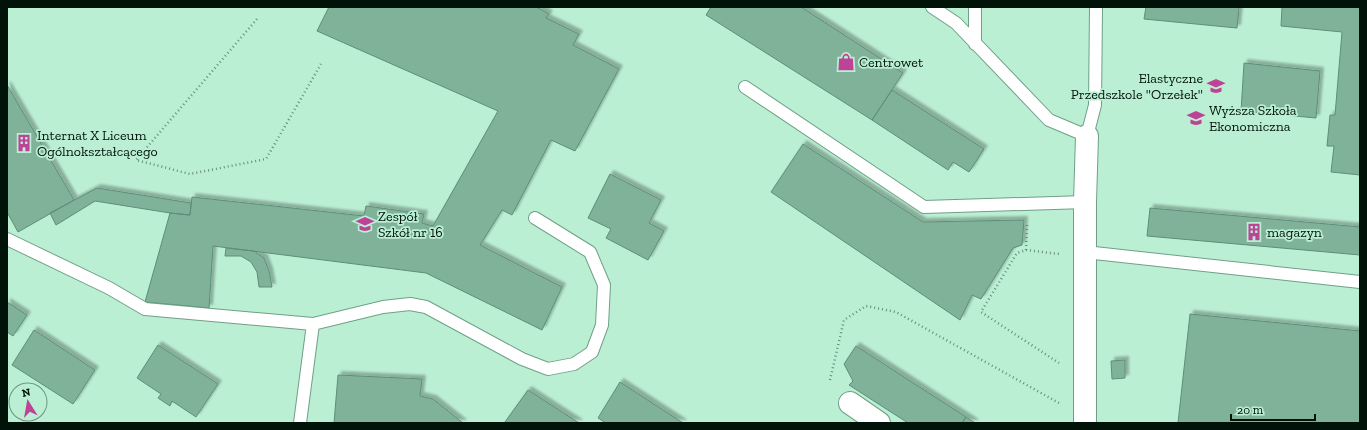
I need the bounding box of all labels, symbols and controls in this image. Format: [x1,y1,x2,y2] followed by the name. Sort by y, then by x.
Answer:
[836,52,856,72] shop icon: Centrowet
[859,54,924,71] place label: Centrowet
[1071,70,1203,103] place label: Elastyczne Przedszkole "Orzełek"
[1206,76,1226,96] school or university icon: Elastyczne Przedszkole "Orzełek"
[1209,102,1297,135] place label: Wyższa Szkoła Ekonomiczna
[1186,108,1206,128] school or university icon: Wyższa Szkoła Ekonomiczna
[37,127,158,160] place label: Internat X Liceum Ogólnokształcącego
[14,133,34,153] building icon: Internat X Liceum Ogólnokształcącego
[378,208,443,241] place label: Zespół Szkół nr 16
[355,214,375,234] school or university icon: Zespół Szkół nr 16
[1244,222,1264,242] building icon: magazyn
[1267,224,1322,241] place label: magazyn
[8,382,48,422] north arrow
[21,385,32,400] text: N
[1231,396,1315,422] scale bar
[1237,403,1264,417] text: 20 m

